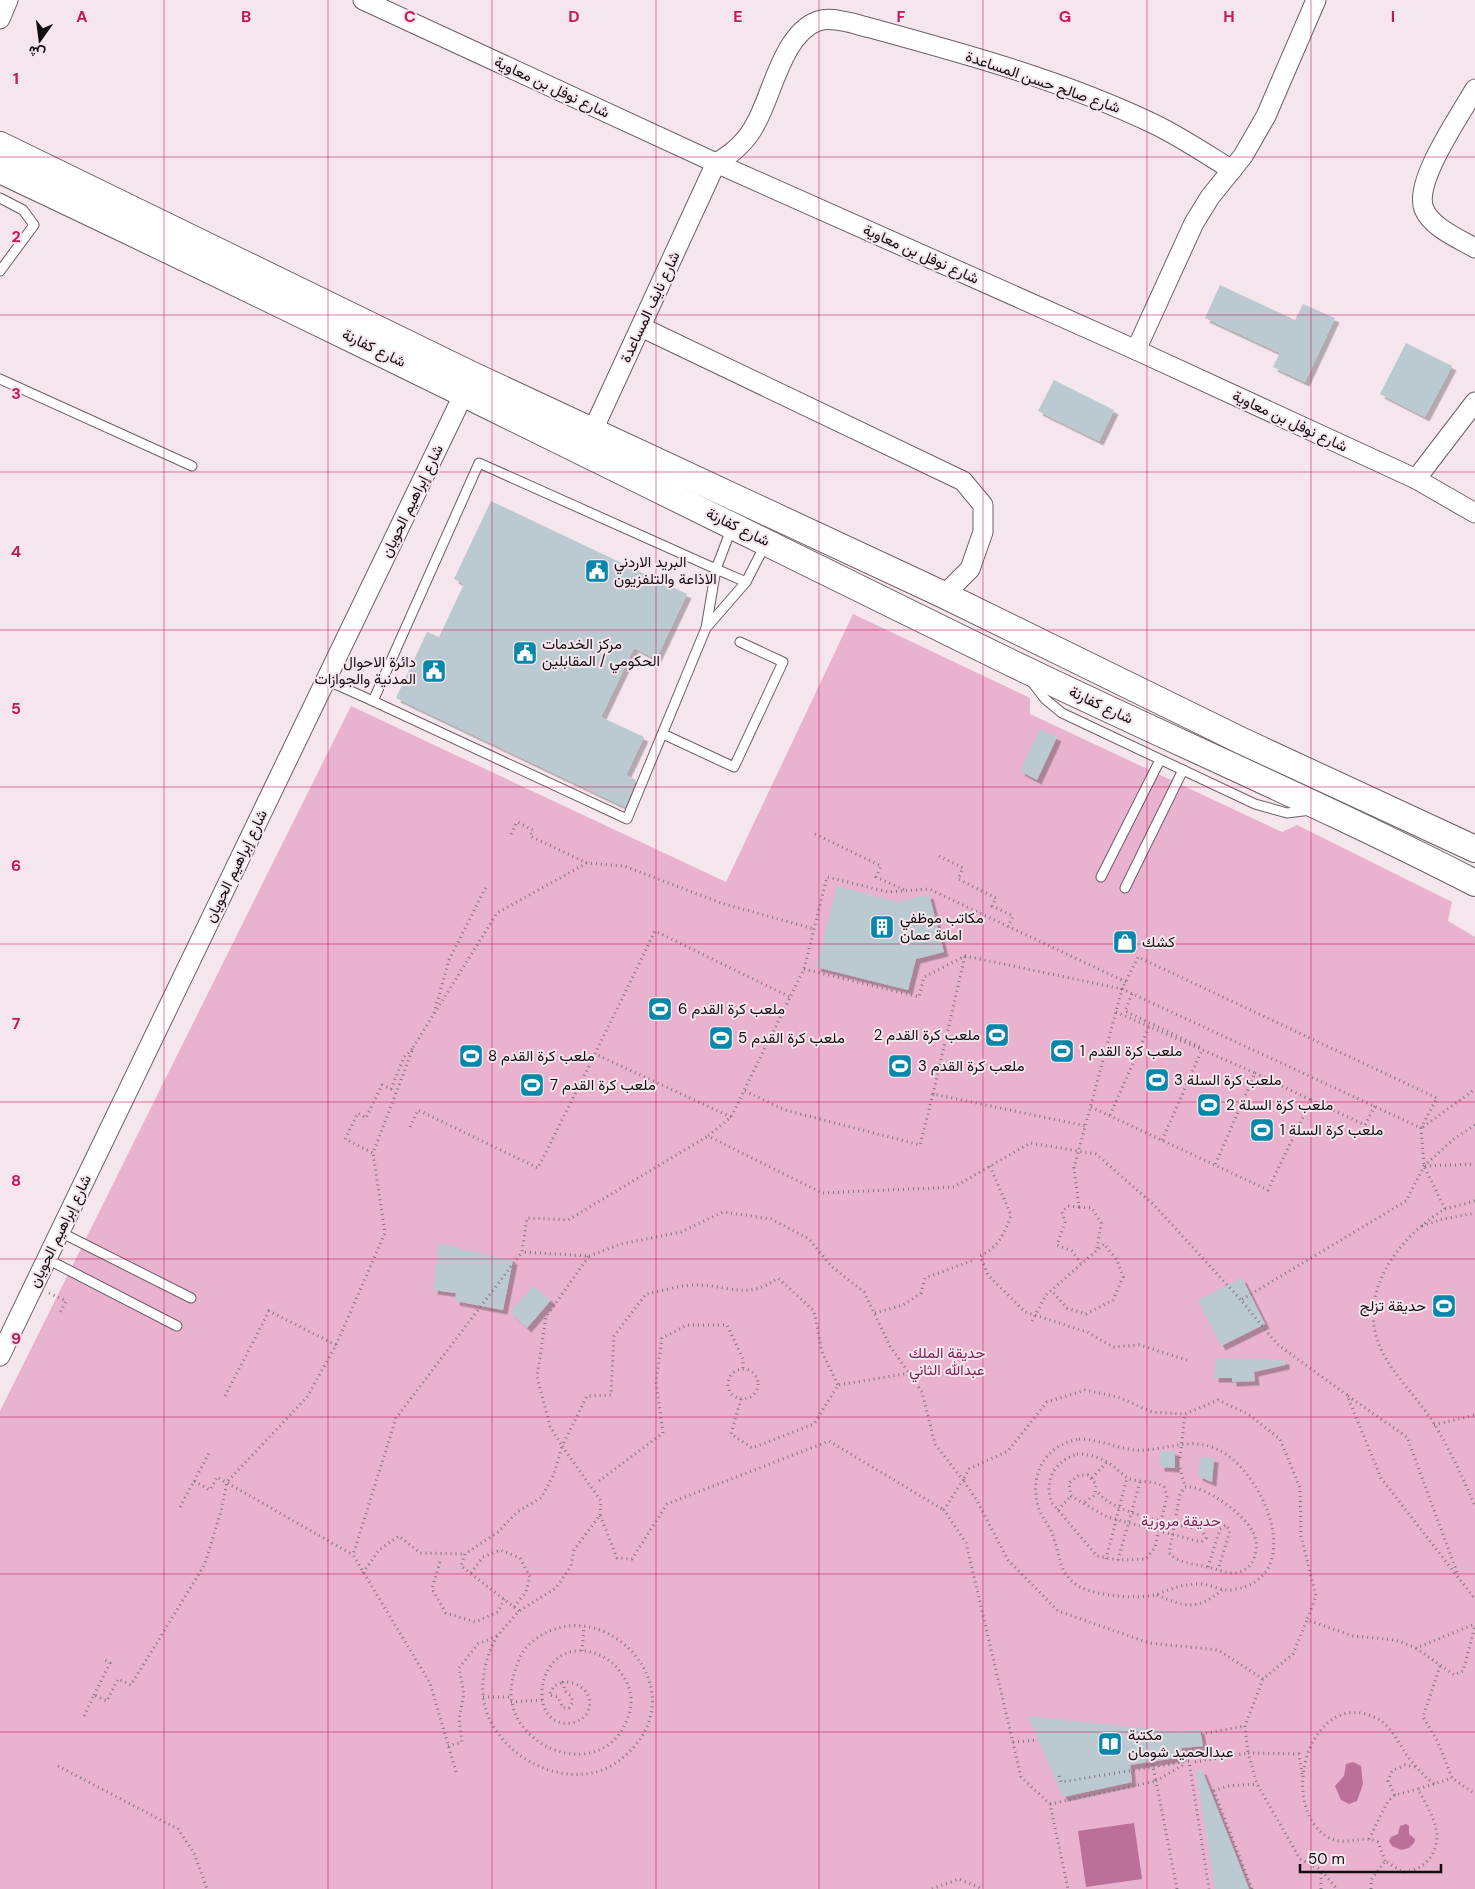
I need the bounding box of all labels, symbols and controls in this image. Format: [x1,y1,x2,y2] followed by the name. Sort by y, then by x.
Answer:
[76,6,88,27] text: A
[241,6,251,27] text: B
[404,6,416,27] text: C
[568,6,580,27] text: D
[733,6,743,27] text: E
[897,6,906,27] text: F
[1059,6,1071,27] text: G
[1223,6,1235,27] text: H
[1391,6,1395,27] text: I
[15,15,65,65] north arrow
[26,42,47,63] text: ش
[963,46,1123,119] street label: شارع صالح حسن المساعدة
[491,52,613,123] street label: شارع نوفل بن معاوية
[13,68,19,89] text: 1
[859,219,982,290] street label: شارع نوفل بن معاوية
[11,226,21,247] text: 2
[615,248,686,366] street label: شارع نايف المساعدة
[338,324,409,373] street label: شارع كفارنة
[11,383,21,404] text: 3
[1229,386,1351,457] street label: شارع نوفل بن معاوية
[376,441,449,561] street label: شارع إبراهيم الحويان
[702,503,773,552] street label: شارع كفارنة
[11,541,21,562] text: 4
[614,552,717,589] place label: البريد الاردني الاذاعة والتلفزيون
[584,558,610,584] public building icon: البريد الاردني الاذاعة والتلفزيون
[542,634,660,674] place label: مركز الخدمات الحكومي / المقابلين
[512,640,538,666] public building icon: مركز الخدمات الحكومي / المقابلين
[315,652,416,689] place label: دائرة الاحوال المدنية والجوازات
[421,658,447,684] public building icon: دائرة الاحوال المدنية والجوازات
[1065,681,1136,729] street label: شارع كفارنة
[11,698,21,719] text: 5
[200,806,273,926] street label: شارع إبراهيم الحويان
[11,855,21,876] text: 6
[900,908,984,945] place label: مكاتب موظفي امانة عمان
[869,914,895,940] building icon: مكاتب موظفي امانة عمان
[1112,929,1138,955] shop icon: كشك
[1142,932,1175,952] place label: كشك
[647,996,673,1022] sports icon: ملعب كرة القدم 6
[678,999,785,1019] place label: ملعب كرة القدم 6
[12,1013,21,1034] text: 7
[984,1022,1010,1048] sports icon: ملعب كرة القدم 2
[708,1025,734,1051] sports icon: ملعب كرة القدم 5
[874,1025,980,1045] place label: ملعب كرة القدم 2
[738,1028,845,1048] place label: ملعب كرة القدم 5
[1049,1038,1075,1064] sports icon: ملعب كرة القدم 1
[1080,1041,1182,1061] place label: ملعب كرة القدم 1
[458,1043,484,1069] sports icon: ملعب كرة القدم 8
[488,1046,595,1066] place label: ملعب كرة القدم 8
[887,1053,913,1079] sports icon: ملعب كرة القدم 3
[918,1056,1025,1076] place label: ملعب كرة القدم 3
[1144,1067,1170,1093] sports icon: ملعب كرة السلة 3
[1174,1070,1281,1090] place label: ملعب كرة السلة 3
[519,1072,545,1098] sports icon: ملعب كرة القدم 7
[550,1075,656,1095] place label: ملعب كرة القدم 7
[1196,1092,1222,1118] sports icon: ملعب كرة السلة 2
[1226,1095,1333,1115] place label: ملعب كرة السلة 2
[1249,1117,1275,1143] sports icon: ملعب كرة السلة 1
[1280,1120,1383,1140] place label: ملعب كرة السلة 1
[11,1170,21,1191] text: 8
[24,1171,97,1291] street label: شارع إبراهيم الحويان
[1431,1293,1457,1319] sports icon: حديقة تزلج
[1360,1296,1426,1317] place label: حديقة تزلج
[11,1328,21,1349] text: 9
[909,1343,985,1383] park label: حديقة الملك عبدالله الثاني
[1141,1511,1221,1531] park label: حديقة مرورية
[1128,1725,1234,1762] place label: مكتبة عبدالحميد شومان
[1097,1731,1123,1757] library icon: مكتبة عبدالحميد شومان
[1300,1842,1441,1874] scale bar
[1308,1849,1345,1869] text: 50 m

